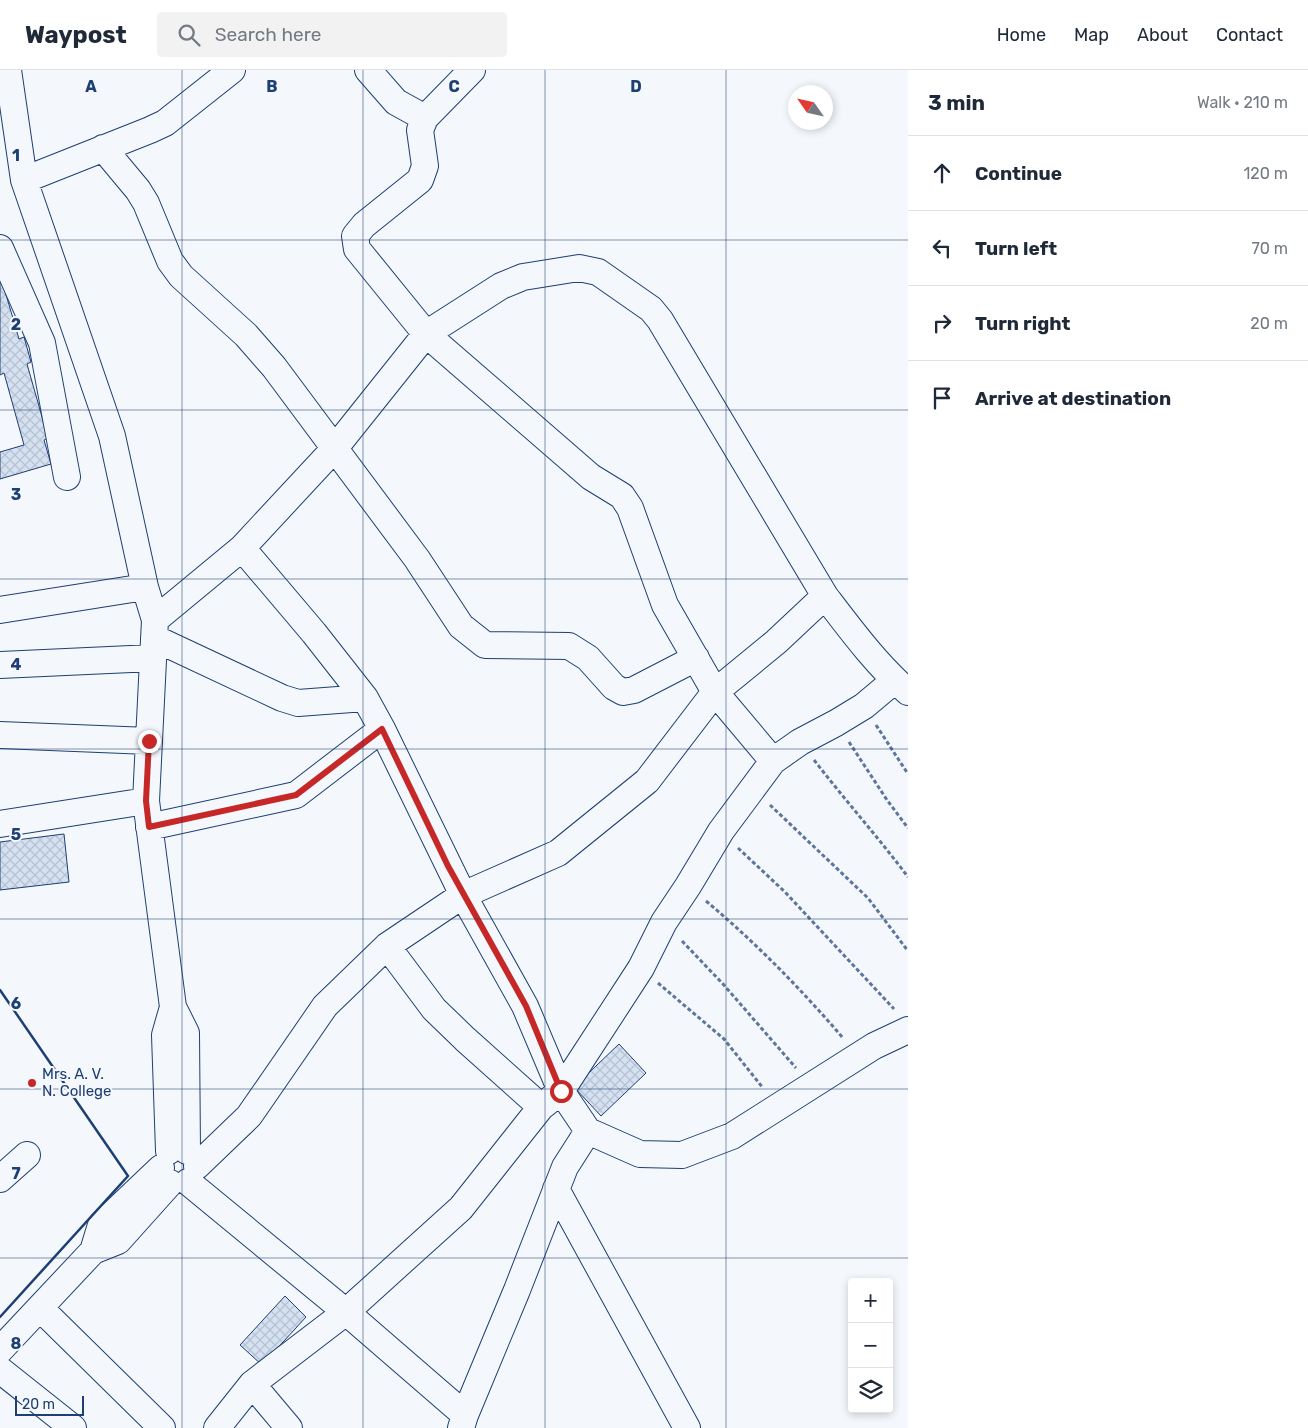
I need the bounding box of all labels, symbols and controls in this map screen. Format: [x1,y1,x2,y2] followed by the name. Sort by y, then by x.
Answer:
[157,12,507,57] search box
[25,21,127,49] text: Waypost
[175,21,203,49] icon: search
[215,23,321,46] text: Search here
[997,24,1046,46] text: Home
[1074,24,1109,46] text: Map
[1137,24,1188,46] text: About
[1216,24,1283,46] text: Contact
[85,77,97,96] text: A
[266,77,278,96] text: B
[448,77,460,96] text: C
[630,77,642,96] text: D
[788,85,833,130] north arrow
[928,90,985,115] text: 3 min
[1197,93,1288,112] text: Walk · 210 m
[12,146,20,165] text: 1
[928,159,956,187] icon: ahead
[975,162,1062,185] text: Continue
[1243,164,1288,183] text: 120 m
[928,234,956,262] icon: left
[975,237,1057,260] text: Turn left
[1251,239,1288,258] text: 70 m
[928,309,956,337] icon: right
[975,312,1070,335] text: Turn right
[1250,314,1288,333] text: 20 m
[11,315,21,334] text: 2
[928,384,956,412] icon: arrive
[975,387,1171,410] text: Arrive at destination
[11,485,21,504] text: 3
[11,655,22,674] text: 4
[138,730,161,753] route end
[11,825,21,844] text: 5
[11,994,21,1013] text: 6
[42,1065,111,1100] place label: Mrs. A. V. N. College
[26,1077,38,1089] marker: Mrs. A. V. N. College
[550,1080,573,1103] route start
[11,1164,21,1183] text: 7
[848,1278,893,1413] map controls
[848,1278,893,1323] button: +
[848,1323,893,1368] button: −
[11,1334,22,1353] text: 8
[848,1368,893,1413] button: layers
[15,1393,84,1416] scale bar
[22,1396,55,1413] text: 20 m

